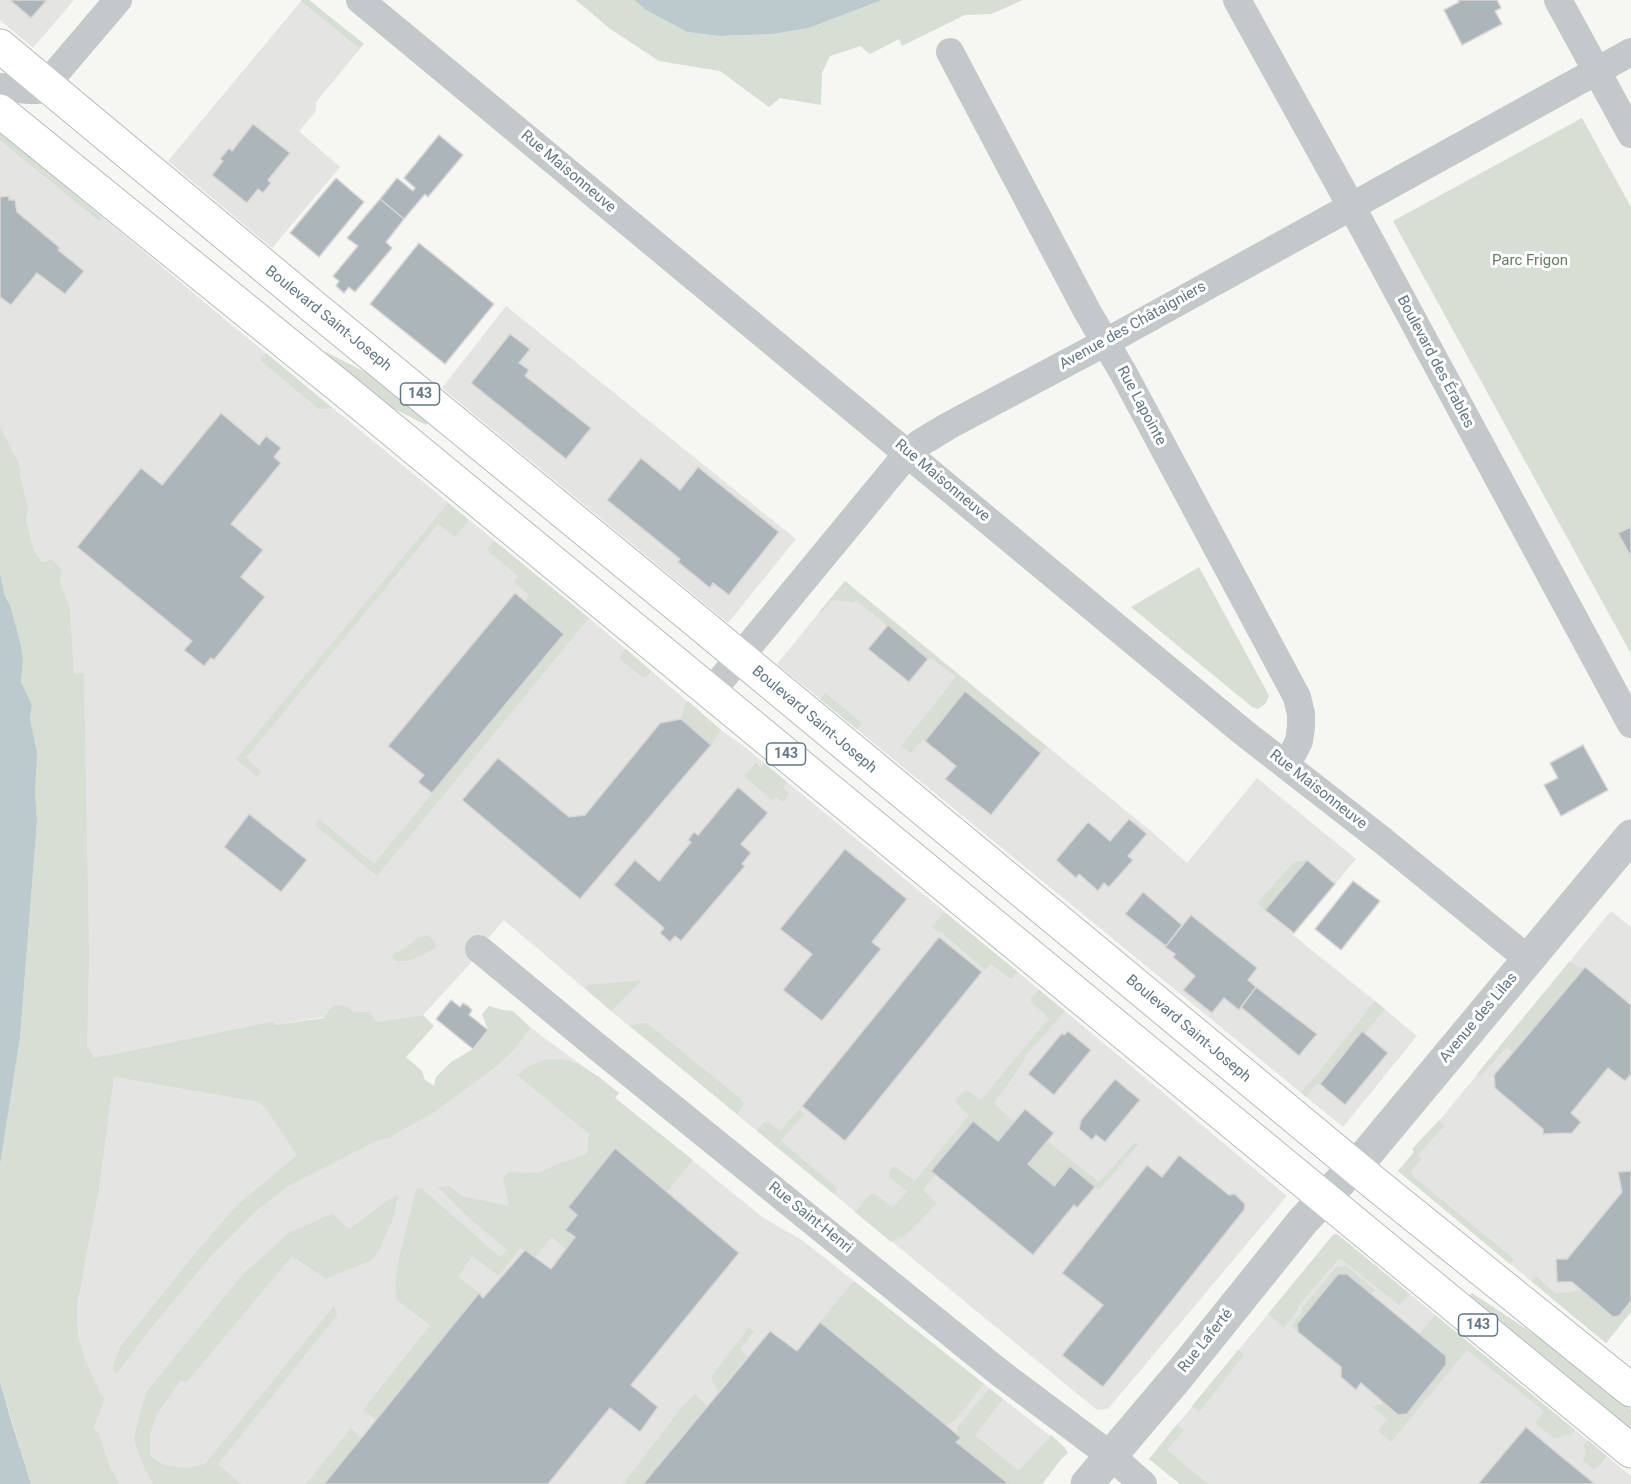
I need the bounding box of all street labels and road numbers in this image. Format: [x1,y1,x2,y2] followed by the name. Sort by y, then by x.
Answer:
[517,127,619,217] street label: Rue Maisonneuve
[261,262,395,376] street label: Boulevard Saint-Joseph
[1057,278,1209,374] street label: Avenue des Châtaigniers
[1392,293,1478,431] street label: Boulevard des Érables
[1113,363,1169,449] street label: Rue Lapointe
[400,383,440,405] road number: 143
[891,436,993,526] street label: Rue Maisonneuve
[748,663,880,777] street label: Boulevard Saint-Joseph
[766,743,806,765] road number: 143
[1266,746,1370,834] street label: Rue Maisonneuve
[1436,969,1522,1067] street label: Avenue des Lilas
[1122,972,1254,1086] street label: Boulevard Saint-Joseph
[764,1179,856,1257] street label: Rue Saint-Henri
[1175,1306,1237,1376] street label: Rue Laferté
[1458,1314,1498,1336] road number: 143

